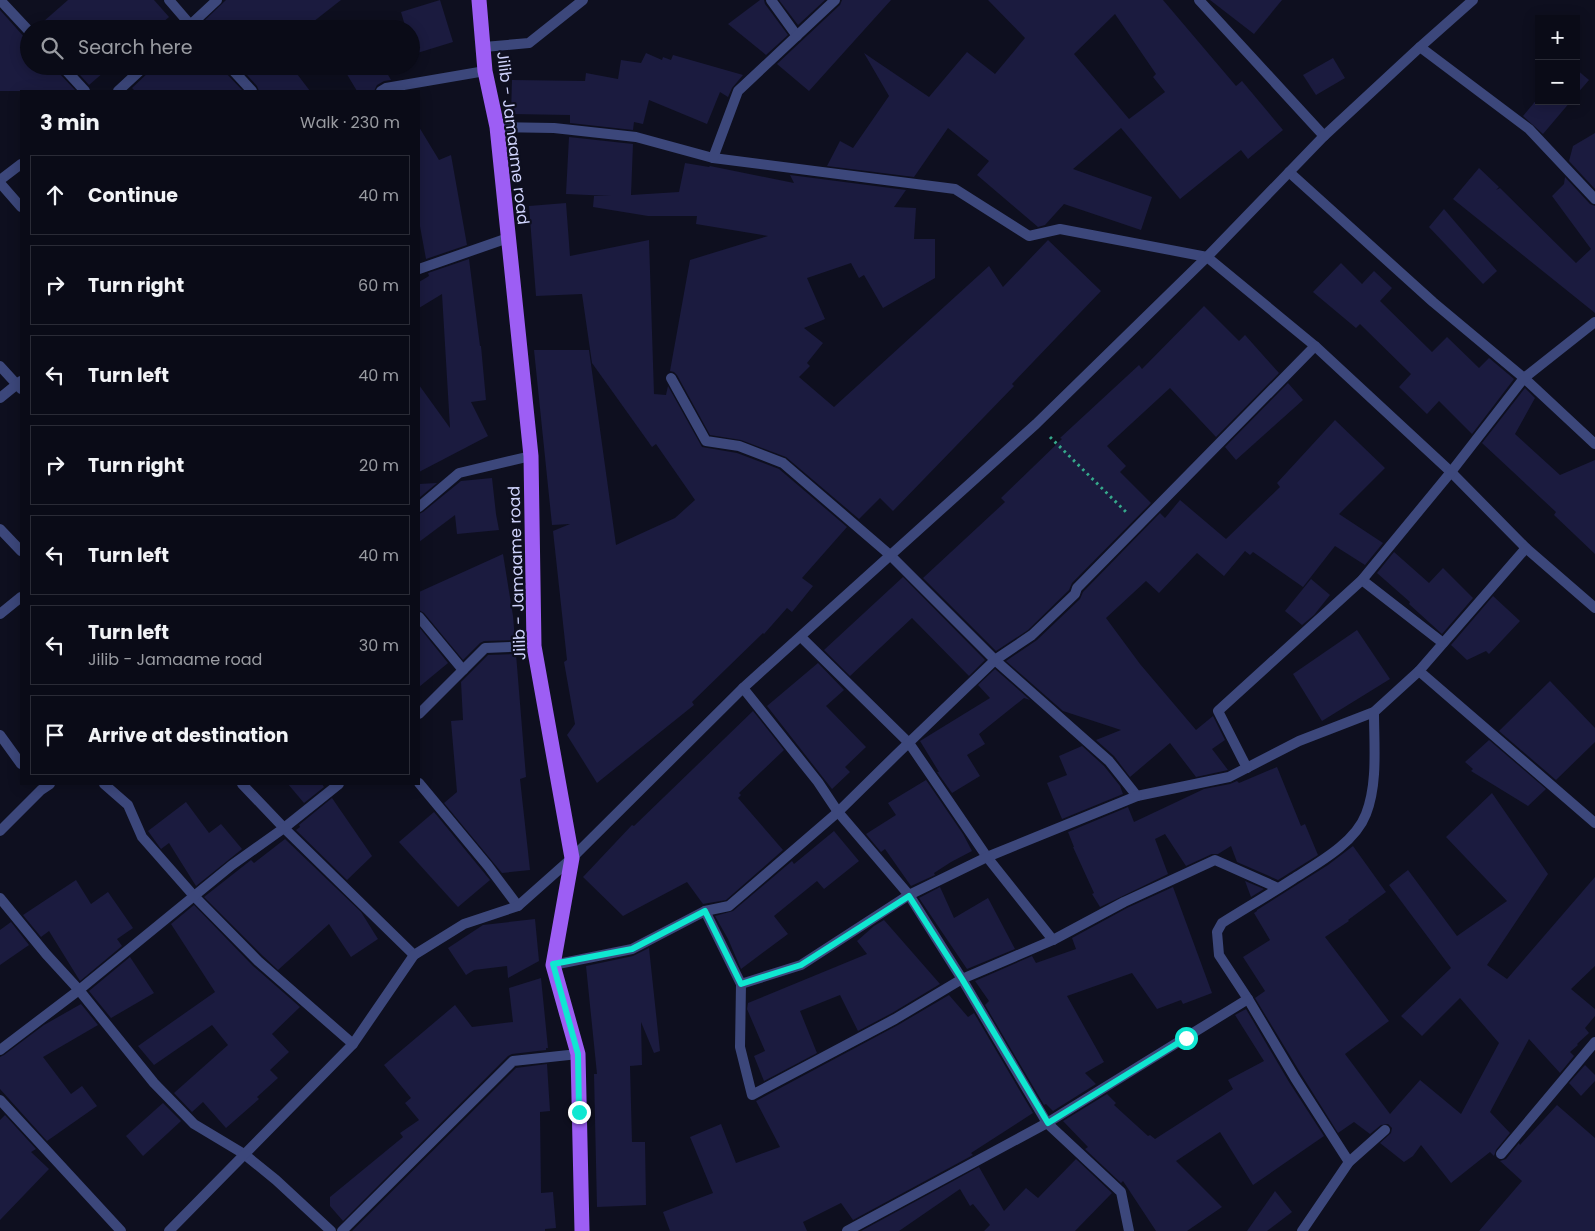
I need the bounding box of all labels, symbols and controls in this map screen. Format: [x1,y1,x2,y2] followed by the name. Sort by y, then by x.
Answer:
[1535,15,1580,105] map controls
[1535,15,1580,60] button: +
[20,20,420,75] search box
[38,34,66,62] icon: search
[78,34,192,61] text: Search here
[491,50,535,226] street label: Jilib - Jamaame road
[1535,60,1580,105] button: −
[40,108,100,137] text: 3 min
[300,111,400,134] text: Walk · 230 m
[41,181,69,209] icon: ahead
[88,182,178,209] text: Continue
[358,184,399,207] text: 40 m
[41,271,69,299] icon: right
[88,272,184,299] text: Turn right
[358,274,399,297] text: 60 m
[41,361,69,389] icon: left
[88,362,169,389] text: Turn left
[358,364,399,387] text: 40 m
[41,451,69,479] icon: right
[88,452,184,479] text: Turn right
[359,454,399,477] text: 20 m
[502,485,532,661] street label: Jilib - Jamaame road
[41,541,69,569] icon: left
[88,542,169,569] text: Turn left
[358,544,399,567] text: 40 m
[88,619,169,646] text: Turn left
[41,631,69,659] icon: left
[359,634,399,657] text: 30 m
[88,648,262,671] text: Jilib - Jamaame road
[41,721,69,749] icon: arrive
[88,722,289,749] text: Arrive at destination
[1175,1027,1198,1050] route start
[568,1101,591,1124] route end

